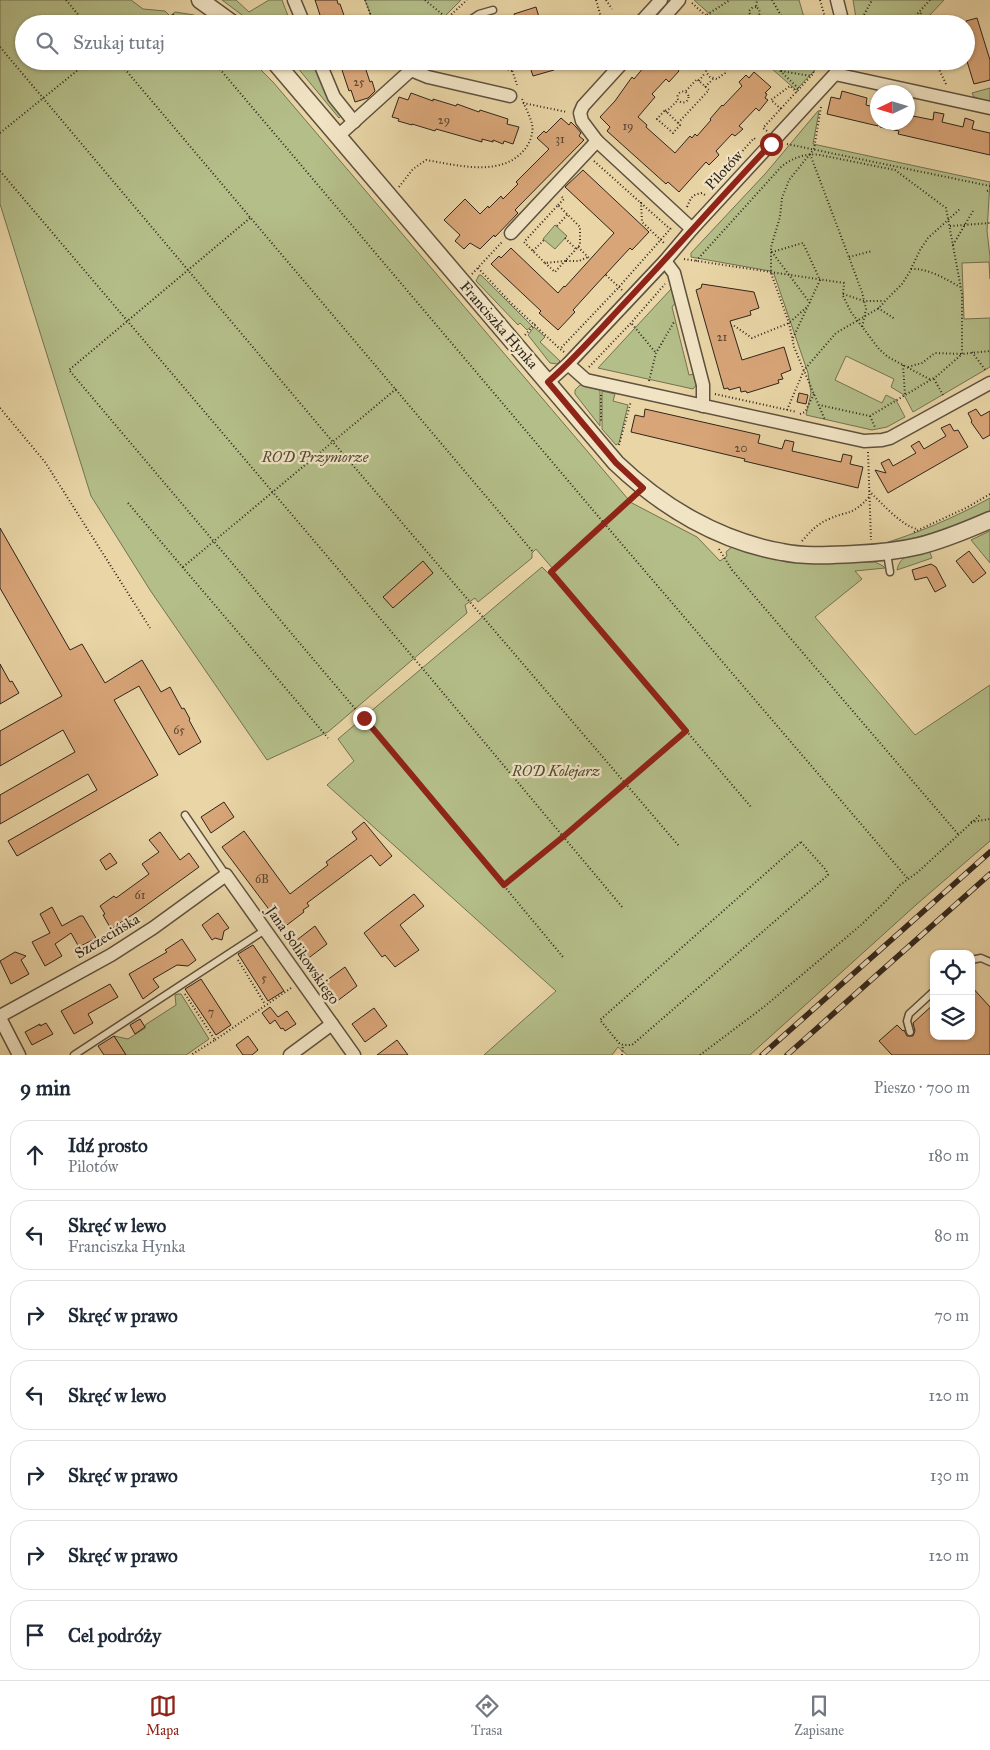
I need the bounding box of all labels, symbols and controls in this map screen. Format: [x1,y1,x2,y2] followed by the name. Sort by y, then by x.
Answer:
[15,15,975,70] search box
[33,29,61,57] icon: search
[73,31,165,54] text: Szukaj tutaj
[353,75,365,89] house number: 25
[870,85,915,130] north arrow
[438,113,450,127] house number: 29
[622,119,634,133] house number: 19
[555,132,565,146] house number: 31
[760,133,783,156] route start
[701,146,747,193] street label: Pilotów
[456,278,542,373] street label: Franciszka Hynka
[717,330,728,344] house number: 21
[735,441,747,455] house number: 20
[261,448,369,466] park label: ROD Przymorze
[353,707,376,730] route end
[173,723,185,737] house number: 65
[511,762,601,780] park label: ROD Kolejarz
[255,872,269,886] house number: 6B
[135,888,146,902] house number: 61
[260,901,344,1008] street label: Jana Solikowskiego
[71,909,143,962] street label: Szczecińska
[930,950,975,1040] map controls
[930,950,975,995] button: locate
[261,971,267,985] house number: 5
[930,995,975,1040] button: layers
[208,1005,214,1019] house number: 7
[20,1075,71,1101] text: 9 min
[874,1078,970,1097] text: Pieszo · 700 m
[68,1134,148,1157] text: Idź prosto
[21,1141,49,1169] icon: ahead
[928,1146,969,1165] text: 180 m
[68,1157,118,1176] text: Pilotów
[68,1214,166,1237] text: Skręć w lewo
[21,1221,49,1249] icon: left
[934,1226,969,1245] text: 80 m
[68,1237,185,1256] text: Franciszka Hynka
[21,1301,49,1329] icon: right
[68,1304,178,1327] text: Skręć w prawo
[934,1306,969,1325] text: 70 m
[21,1381,49,1409] icon: left
[68,1384,166,1407] text: Skręć w lewo
[929,1386,969,1405] text: 120 m
[21,1461,49,1489] icon: right
[68,1464,178,1487] text: Skręć w prawo
[930,1466,969,1485] text: 130 m
[21,1541,49,1569] icon: right
[68,1544,178,1567] text: Skręć w prawo
[929,1546,969,1565] text: 120 m
[21,1621,49,1649] icon: arrive
[68,1624,161,1647] text: Cel podróży
[146,1692,179,1739] tab: Mapa
[471,1692,502,1739] tab: Trasa
[794,1692,844,1739] tab: Zapisane

